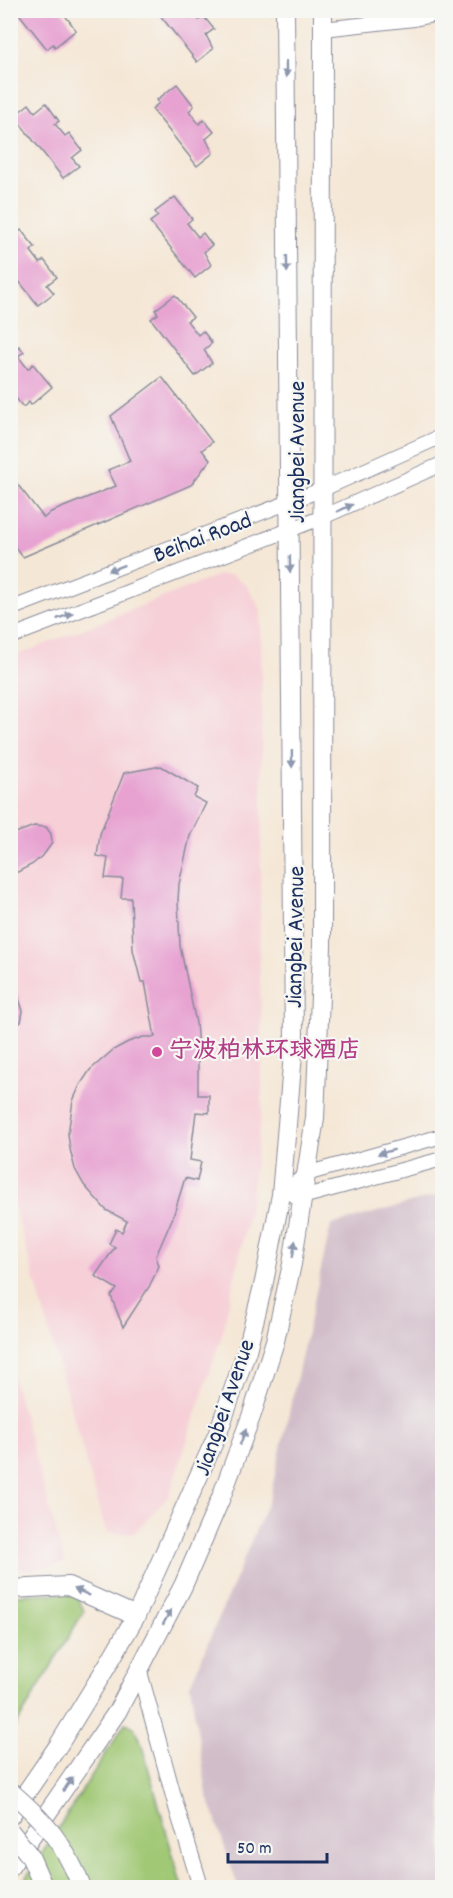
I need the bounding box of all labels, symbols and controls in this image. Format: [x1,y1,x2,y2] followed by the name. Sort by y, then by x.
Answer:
[281,59,290,78] one-way arrow
[282,254,292,273] one-way arrow
[282,381,316,523] street label: Jiangbei Avenue
[336,503,353,512] one-way arrow
[149,505,257,573] street label: Beihai Road
[285,554,295,573] one-way arrow
[107,564,125,574] one-way arrow
[56,611,74,620] one-way arrow
[287,749,297,768] one-way arrow
[279,865,315,1009] street label: Jiangbei Avenue
[169,1035,361,1069] place label: 宁波柏林环球酒店
[150,1045,164,1059] marker: 宁波柏林环球酒店
[377,1148,395,1157] one-way arrow
[290,1240,299,1259] one-way arrow
[187,1335,265,1481] street label: Jiangbei Avenue
[239,1428,249,1446] one-way arrow
[73,1587,91,1597] one-way arrow
[162,1608,172,1625] one-way arrow
[63,1776,74,1793] one-way arrow
[228,1826,327,1864] scale bar
[237,1837,272,1862] text: 50 m

